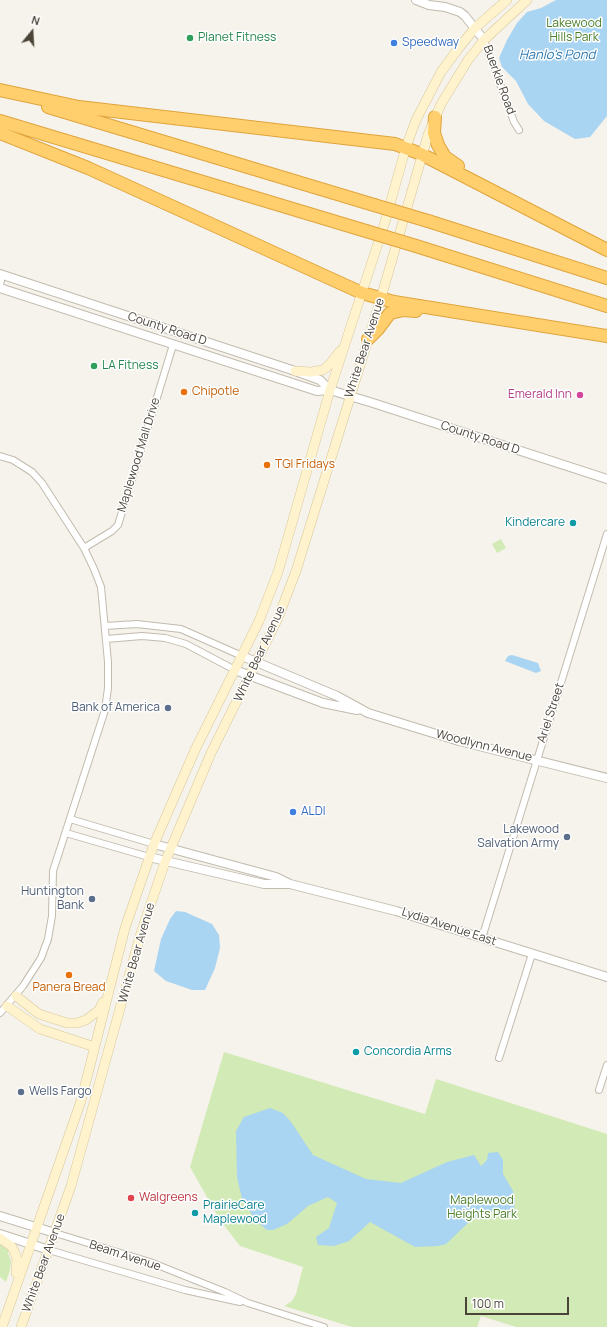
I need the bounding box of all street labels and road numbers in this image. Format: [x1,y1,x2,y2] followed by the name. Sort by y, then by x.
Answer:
[480,44,518,116] street label: Buerkle Road
[342,296,388,400] street label: White Bear Avenue
[126,309,208,349] street label: County Road D
[115,396,163,514] street label: Maplewood Mall Drive
[439,418,521,458] street label: County Road D
[232,604,288,704] street label: White Bear Avenue
[535,681,567,745] street label: Ariel Street
[434,727,534,765] street label: Woodlynn Avenue
[116,901,158,1005] street label: White Bear Avenue
[400,905,498,949] street label: Lydia Avenue East
[19,1212,69,1314] street label: White Bear Avenue
[87,1238,163,1274] street label: Beam Avenue

